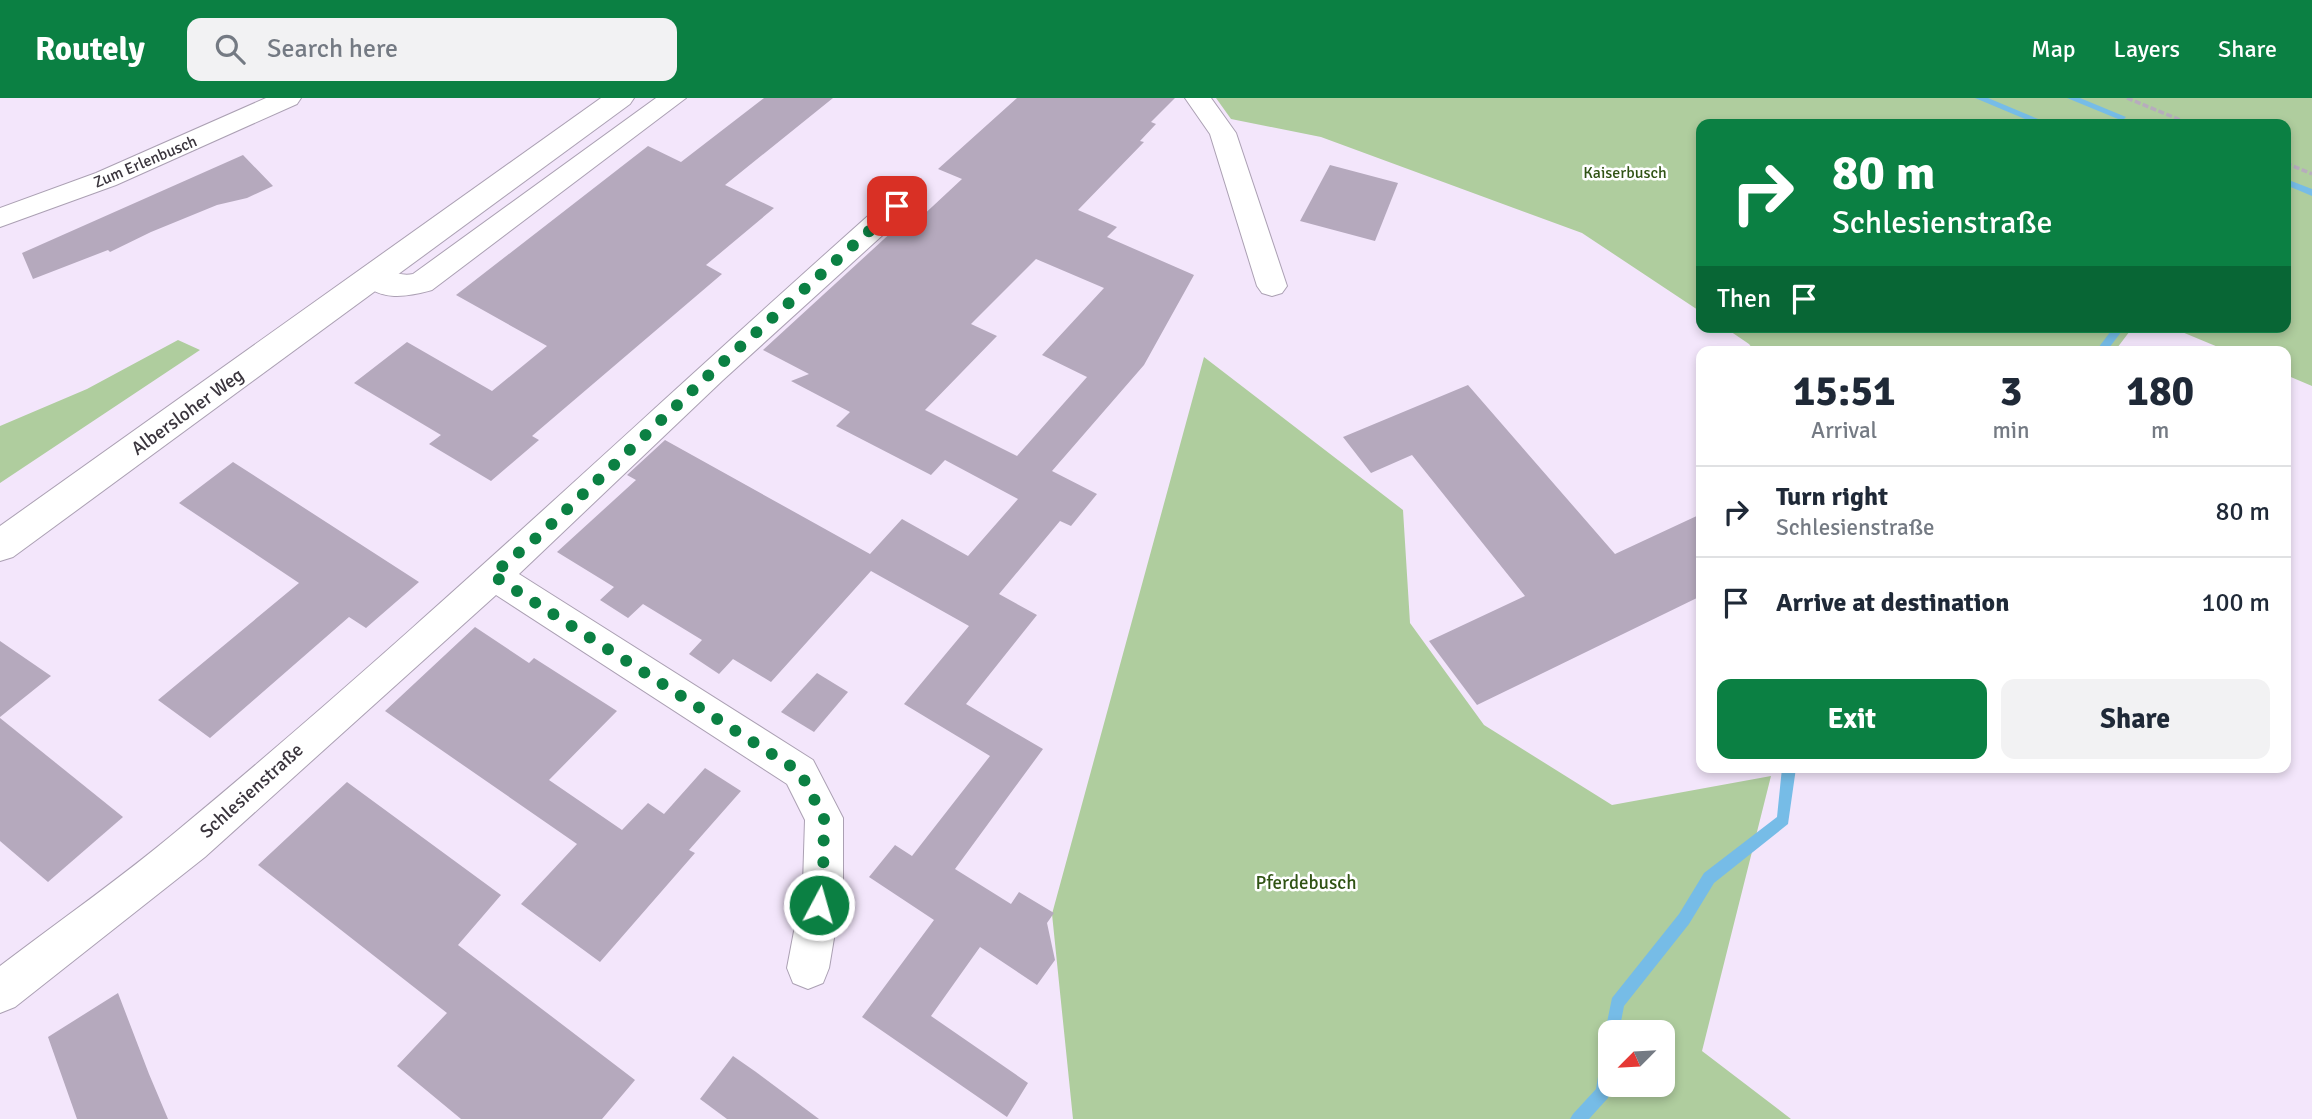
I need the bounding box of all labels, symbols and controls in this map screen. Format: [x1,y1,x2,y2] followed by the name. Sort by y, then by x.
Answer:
[187,18,677,81] search box
[35,29,145,70] text: Routely
[211,30,249,68] icon: search
[267,33,398,65] text: Search here
[2031,34,2076,64] text: Map
[2114,34,2180,64] text: Layers
[2218,34,2277,64] text: Share
[91,131,200,193] street label: Zum Erlenbusch
[1832,143,1935,203] text: 80 m
[1717,147,1808,238] icon: right
[1583,163,1667,183] park label: Kaiserbusch
[867,176,927,236] pin
[878,187,916,225] icon: arrive
[1832,203,2053,242] text: Schlesienstraße
[1785,280,1823,318] icon: arrive
[1717,283,1771,315] text: Then
[127,363,248,461] street label: Albersloher Weg
[1793,366,1896,417] text: 15:51
[2000,366,2022,417] text: 3
[2126,366,2194,417] text: 180
[1811,416,1877,445] text: Arrival
[1992,416,2030,445] text: min
[2151,416,2169,445] text: m
[1776,481,1888,513] text: Turn right
[1717,493,1755,531] icon: right
[2215,496,2270,528] text: 80 m
[1776,513,1935,542] text: Schlesienstraße
[1717,584,1755,622] icon: arrive
[1776,587,2009,619] text: Arrive at destination
[2201,587,2270,619] text: 100 m
[1717,679,1987,759] button: Exit
[2001,679,2270,759] button: Share
[195,738,308,843] street label: Schlesienstraße
[782,868,856,942] position arrow
[1255,871,1357,895] park label: Pferdebusch
[1598,1020,1675,1097] north arrow
[1598,1020,1675,1097] map controls

